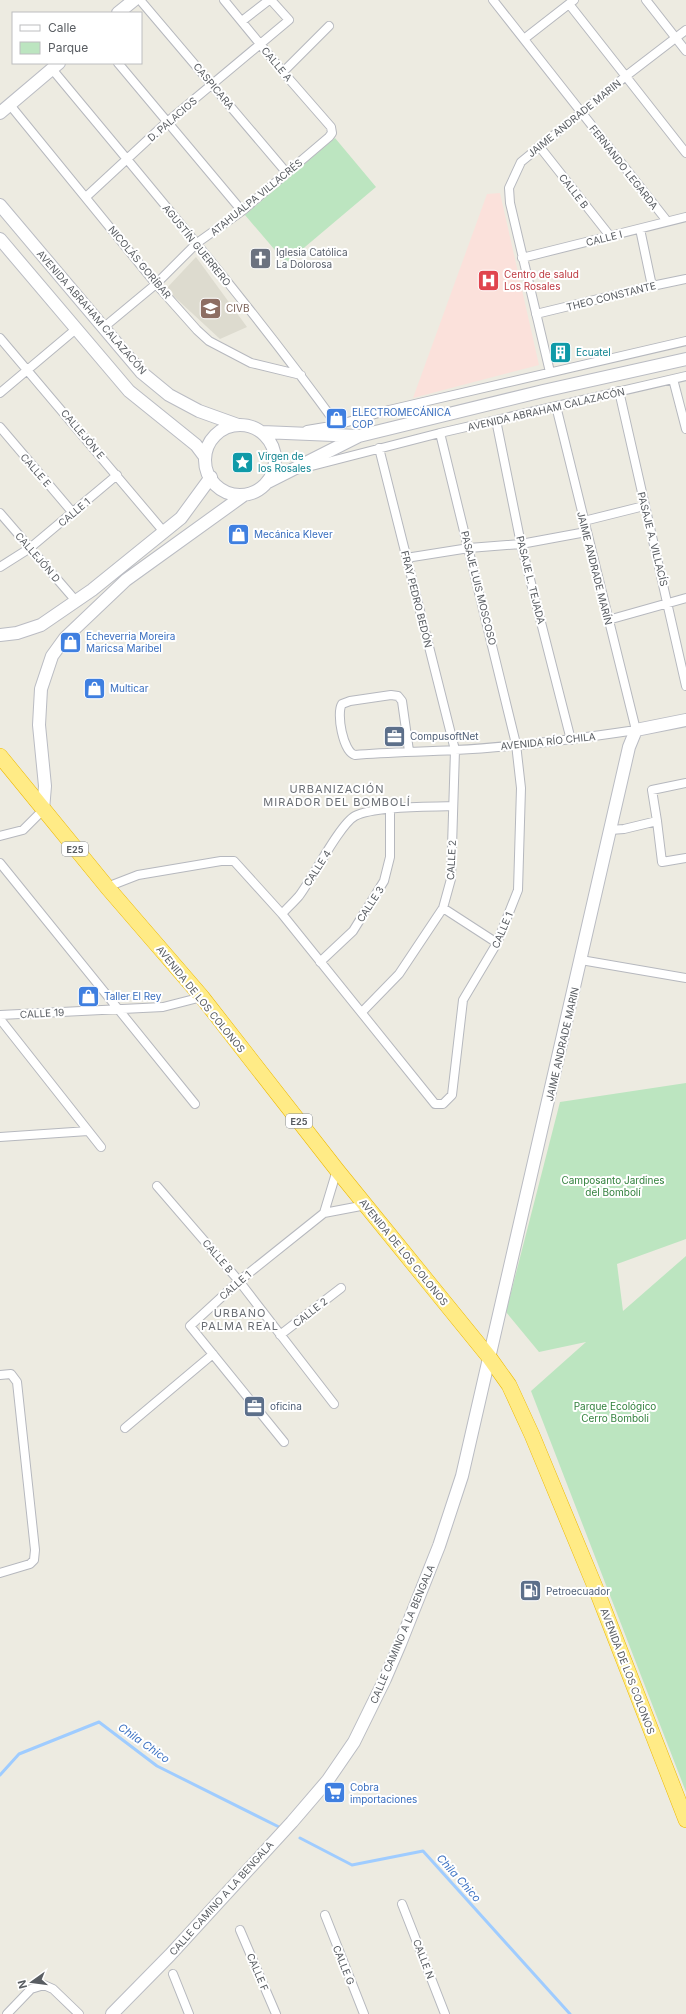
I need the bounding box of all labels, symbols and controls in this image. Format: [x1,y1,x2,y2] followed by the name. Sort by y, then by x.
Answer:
[12,12,142,64] legend
[48,20,76,35] text: Calle
[48,40,88,55] text: Parque
[259,44,295,84] street label: CALLE A
[191,60,237,112] street label: CASPICARA
[525,77,623,159] street label: JAIME ANDRADE MARIN
[145,94,199,144] street label: D. PALACIOS
[587,122,661,212] street label: FERNANDO LEGARDA
[207,155,304,238] street label: ATAHUALPA VILLACRÉS
[557,171,591,211] street label: CALLE B
[160,201,235,288] street label: AGUSTÍN GUERRERO
[106,223,175,301] street label: NICOLÁS GORÍBAR
[585,228,623,248] street label: CALLE I
[248,245,274,271] church icon: Iglesia Católica La Dolorosa
[276,246,348,270] place label: Iglesia Católica La Dolorosa
[35,247,150,377] street label: AVENIDA ABRAHAM CALAZACÓN
[475,267,501,293] hospital icon: Centro de salud Los Rosales
[504,268,579,292] place label: Centro de salud Los Rosales
[565,279,657,313] street label: THEO CONSTANTE
[197,295,223,321] school or university icon: CIVB
[226,302,249,314] place label: CIVB
[547,339,573,365] building icon: Ecuatel
[576,346,611,358] place label: Ecuatel
[466,384,626,433] street label: AVENIDA ABRAHAM CALAZACÓN
[323,405,349,431] shop icon: ELECTROMECÁNICA COP
[352,405,451,430] place label: ELECTROMECÁNICA COP
[59,406,108,461] street label: CALLEJÓN E
[229,449,255,475] place icon: Virgen de los Rosales
[258,450,311,474] place label: Virgen de los Rosales
[18,451,54,489] street label: CALLE E
[635,490,672,587] street label: PASAJE A. VILLACÍS
[56,495,92,529] street label: CALLE 1
[575,510,616,626] street label: JAIME ANDRADE MARÍN
[225,521,251,547] shop icon: Mecánica Klever
[254,528,333,540] place label: Mecánica Klever
[13,529,64,584] street label: CALLEJÓN D
[459,530,499,647] street label: PASAJE LUIS MOSCOSO
[514,535,548,625] street label: PASAJE L. TEJADA
[399,549,436,649] street label: FRAY PEDRO BEDÓN
[58,629,84,655] shop icon: Echeverria Moreira Maricsa Maribel
[86,630,175,654] place label: Echeverria Moreira Maricsa Maribel
[82,675,108,701] shop icon: Multicar
[110,682,149,694] place label: Multicar
[381,723,407,749] office icon: CompusoftNet
[500,729,596,752] street label: AVENIDA RÍO CHILA
[410,730,479,742] place label: CompusoftNet
[263,782,411,809] district label: URBANIZACIÓN MIRADOR DEL BOMBOLÍ
[444,840,458,880] street label: CALLE 2
[62,842,88,856] road number: E25
[301,848,333,888] street label: CALLE 4
[354,884,386,924] street label: CALLE 3
[489,910,515,950] street label: CALLE 1
[154,943,248,1055] street label: AVENIDA DE LOS COLONOS
[75,983,101,1009] shop icon: Taller El Rey
[543,986,581,1102] street label: JAIME ANDRADE MARIN
[104,990,162,1002] place label: Taller El Rey
[20,1006,64,1020] street label: CALLE 19
[286,1114,312,1128] road number: E25
[561,1174,665,1198] park label: Camposanto Jardines del Bombolí
[357,1196,451,1308] street label: AVENIDA DE LOS COLONOS
[200,1237,236,1275] street label: CALLE B
[217,1268,253,1302] street label: CALLE 1
[290,1295,330,1329] street label: CALLE 2
[201,1306,279,1333] district label: URBANO PALMA REAL
[242,1393,268,1419] office icon: oficina
[270,1400,302,1412] place label: oficina
[574,1400,656,1424] park label: Parque Ecológico Cerro Bomboli
[367,1563,437,1705] street label: CALLE CAMINO A LA BENGALA
[518,1578,544,1604] fuel station icon: Petroecuador
[546,1585,610,1597] place label: Petroecuador
[598,1606,658,1736] street label: AVENIDA DE LOS COLONOS
[115,1720,173,1766] water label: Chila Chico
[321,1780,347,1806] supermarket icon: Cobra importaciones
[350,1781,417,1805] place label: Cobra importaciones
[166,1838,276,1958] street label: CALLE CAMINO A LA BENGALA
[434,1851,484,1905] water label: Chila Chico
[411,1937,437,1981] street label: CALLE N
[331,1943,357,1987] street label: CALLE G
[245,1951,271,1993] street label: CALLE F
[12,1962,52,2002] north arrow
[14,1979,30,1990] text: N

